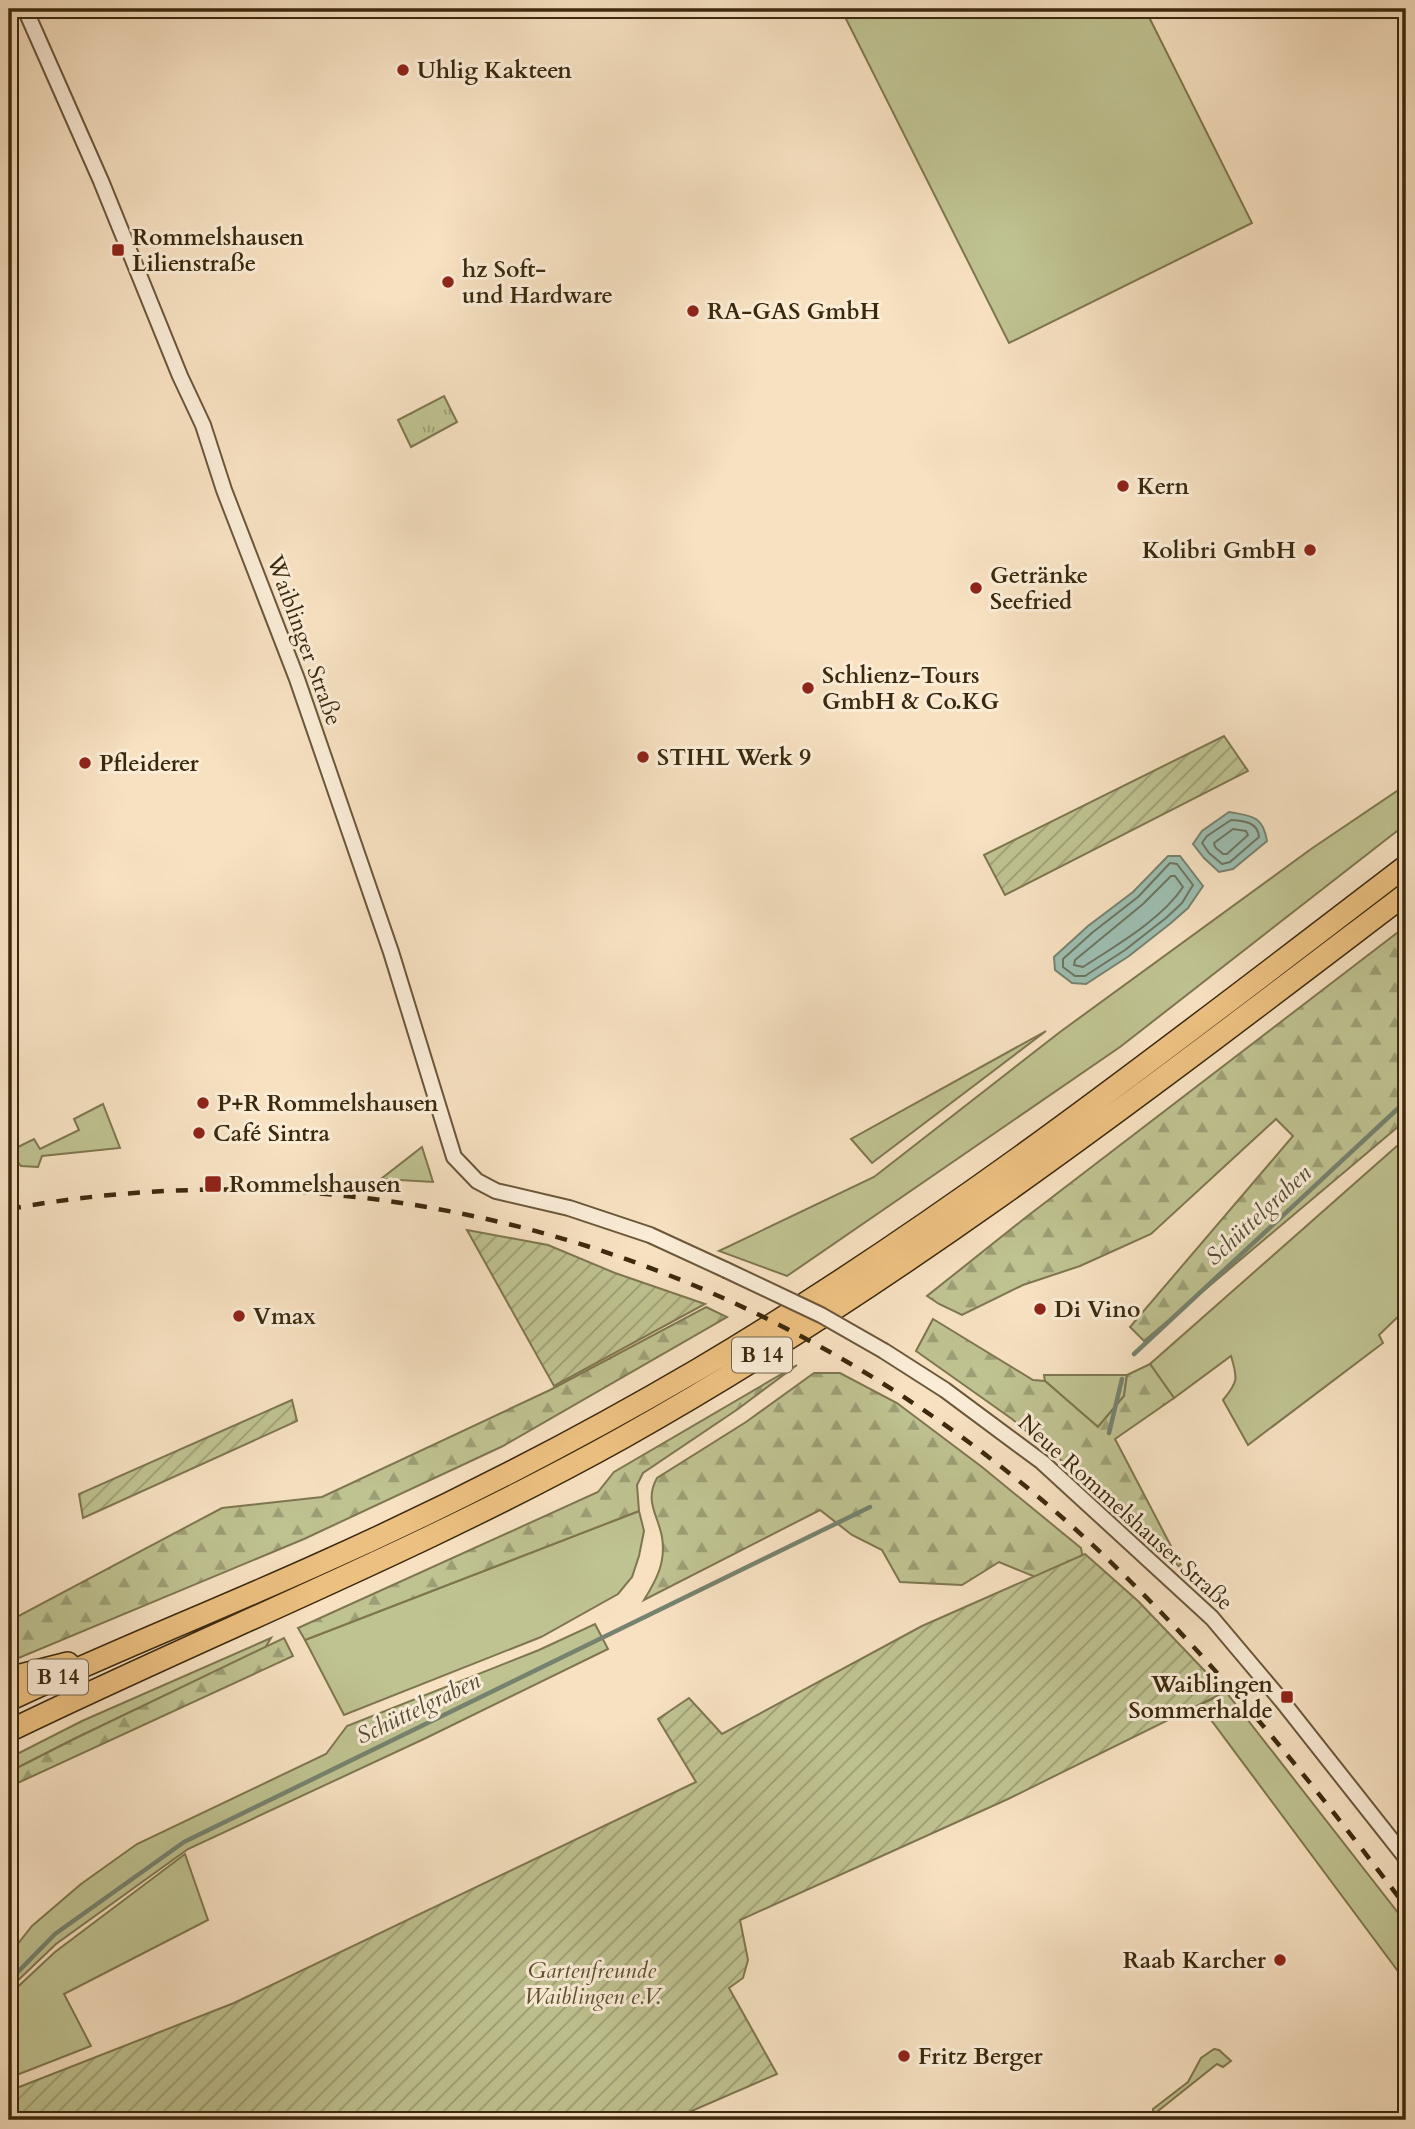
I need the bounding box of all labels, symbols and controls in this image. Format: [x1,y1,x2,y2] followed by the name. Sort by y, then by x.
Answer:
[417,55,572,86] place label: Uhlig Kakteen
[395,62,411,78] marker: Uhlig Kakteen
[132,222,304,279] place label: Rommelshausen Lilienstraße
[110,242,126,258] marker: Rommelshausen Lilienstraße
[462,254,613,311] place label: hz Soft- und Hardware
[440,274,456,290] marker: hz Soft- und Hardware
[707,296,880,327] place label: RA-GAS GmbH
[685,303,701,319] marker: RA-GAS GmbH
[1137,471,1190,502] place label: Kern
[1115,478,1131,494] marker: Kern
[1142,535,1296,566] place label: Kolibri GmbH
[1302,542,1318,558] marker: Kolibri GmbH
[259,550,350,729] street label: Waiblinger Straße
[990,560,1088,617] place label: Getränke Seefried
[968,580,984,596] marker: Getränke Seefried
[822,660,1000,717] place label: Schlienz-Tours GmbH & Co.KG
[800,680,816,696] marker: Schlienz-Tours GmbH & Co.KG
[657,742,811,773] place label: STIHL Werk 9
[99,748,200,779] place label: Pfleiderer
[635,749,651,765] marker: STIHL Werk 9
[77,755,93,771] marker: Pfleiderer
[217,1088,439,1119] place label: P+R Rommelshausen
[195,1095,211,1111] marker: P+R Rommelshausen
[213,1118,331,1149] place label: Café Sintra
[191,1125,207,1141] marker: Café Sintra
[1198,1157,1319,1273] water label: Schüttelgraben
[229,1169,401,1200] place label: Rommelshausen
[203,1174,223,1194] marker: Rommelshausen
[1054,1294,1140,1325] place label: Di Vino
[253,1301,316,1332] place label: Vmax
[1032,1301,1048,1317] marker: Di Vino
[231,1308,247,1324] marker: Vmax
[732,1338,792,1372] road number: B 14
[1011,1407,1240,1617] street label: Neue Rommelshauser Straße
[28,1660,88,1694] road number: B 14
[351,1664,486,1753] water label: Schüttelgraben
[1128,1669,1273,1726] place label: Waiblingen Sommerhalde
[1279,1689,1295,1705] marker: Waiblingen Sommerhalde
[1123,1945,1267,1976] place label: Raab Karcher
[1272,1952,1288,1968] marker: Raab Karcher
[524,1955,664,2012] park label: Gartenfreunde Waiblingen e.V.
[918,2041,1044,2072] place label: Fritz Berger
[896,2048,912,2064] marker: Fritz Berger

